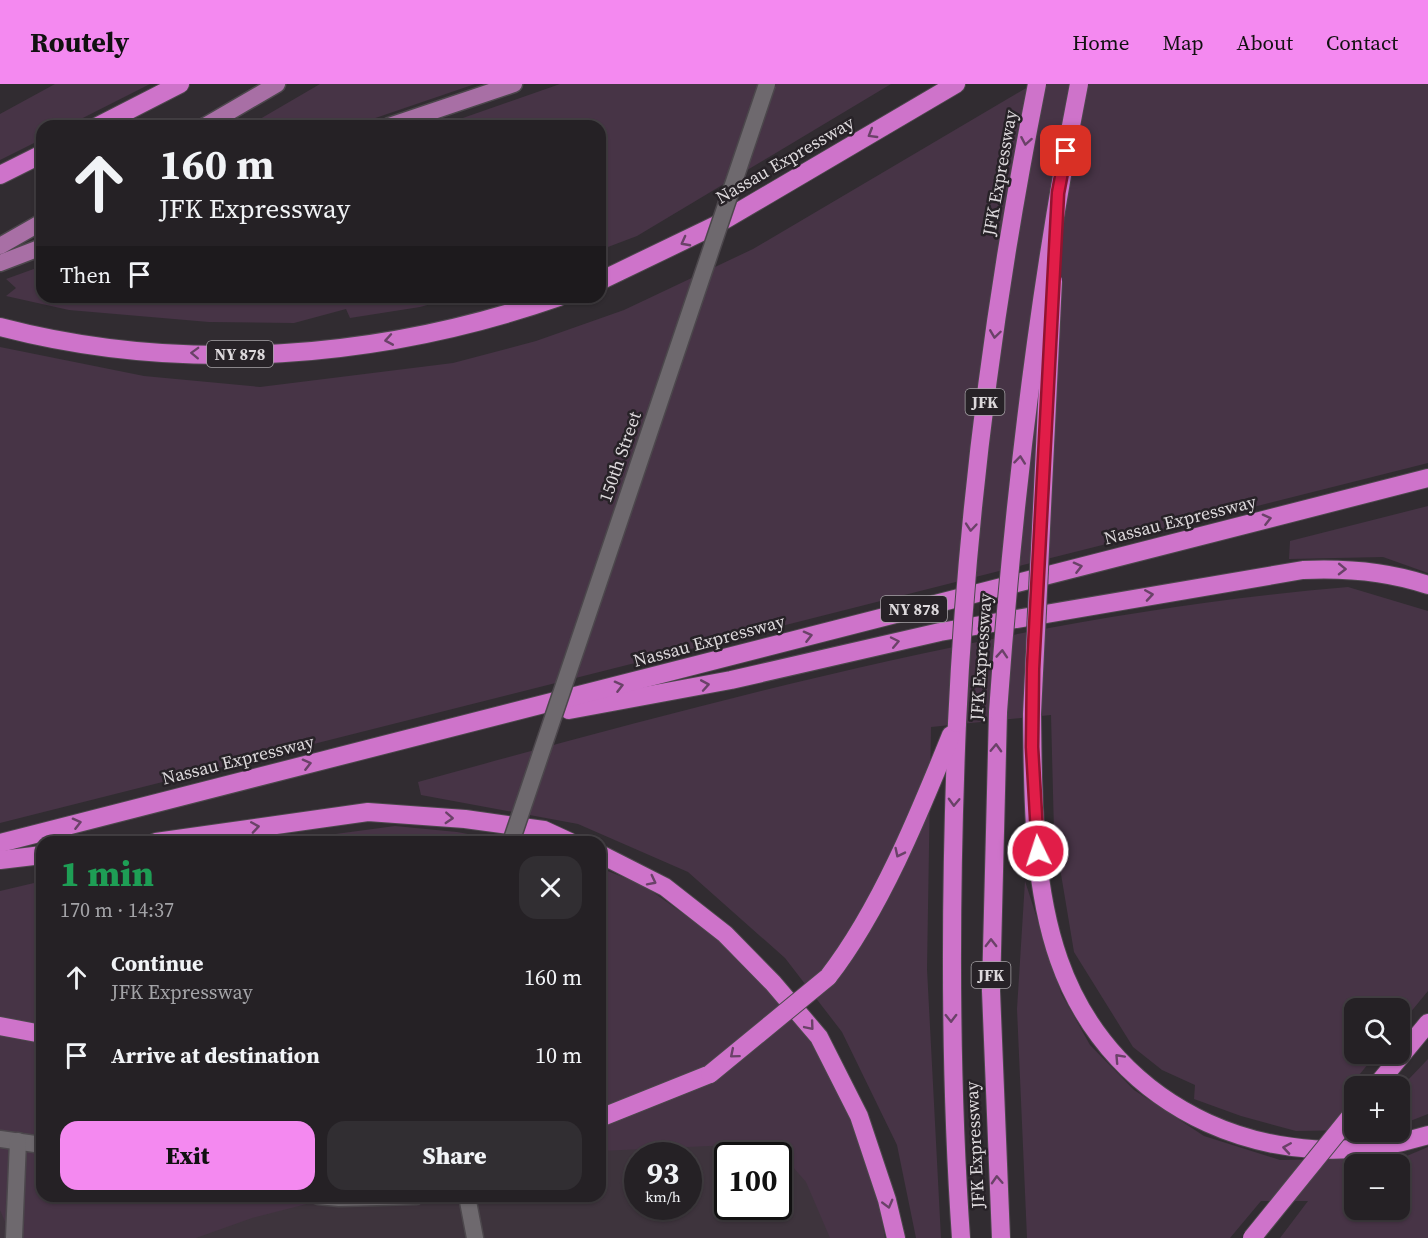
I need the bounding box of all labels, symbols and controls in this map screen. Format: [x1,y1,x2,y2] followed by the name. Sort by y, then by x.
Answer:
[30,23,129,61] text: Routely
[1072,28,1130,57] text: Home
[1163,28,1204,57] text: Map
[1237,28,1293,57] text: About
[1326,28,1398,57] text: Contact
[976,107,1023,239] street label: JFK Expressway
[711,109,859,209] street label: Nassau Expressway
[1040,125,1091,176] pin
[868,126,878,138] one-way arrow
[1049,134,1082,167] icon: arrive
[159,135,274,193] text: 160 m
[1020,136,1033,146] one-way arrow
[60,144,138,222] icon: ahead
[159,190,350,227] text: JFK Expressway
[681,235,691,246] one-way arrow
[123,258,156,291] icon: arrive
[60,260,111,290] text: Then
[989,329,1001,338] one-way arrow
[384,334,393,346] one-way arrow
[207,341,273,367] road number: NY 878
[190,347,199,360] one-way arrow
[966,389,1004,415] road number: JFK
[592,408,647,506] street label: 150th Street
[1013,455,1026,464] one-way arrow
[1101,488,1259,551] street label: Nassau Expressway
[1261,514,1272,526] one-way arrow
[965,523,978,532] one-way arrow
[1073,562,1083,575] one-way arrow
[1337,562,1346,575] one-way arrow
[1143,589,1153,602] one-way arrow
[964,592,997,722] street label: JFK Expressway
[881,596,947,622] road number: NY 878
[630,608,788,673] street label: Nassau Expressway
[803,631,813,644] one-way arrow
[890,636,900,649] one-way arrow
[995,649,1008,659] one-way arrow
[699,679,709,692] one-way arrow
[614,680,624,693] one-way arrow
[159,728,317,791] street label: Nassau Expressway
[990,743,1003,752] one-way arrow
[301,759,311,772] one-way arrow
[947,798,960,807] one-way arrow
[445,811,454,824] one-way arrow
[72,818,82,831] one-way arrow
[1006,819,1070,883] position arrow
[251,822,260,834] one-way arrow
[895,846,906,857] one-way arrow
[60,849,154,898] text: 1 min
[519,856,582,919] button: close
[646,873,657,885] one-way arrow
[60,896,174,924] text: 170 m · 14:37
[985,938,997,947] one-way arrow
[111,948,204,978] text: Continue
[60,961,93,994] icon: ahead
[524,962,582,992] text: 160 m
[972,962,1010,988] road number: JFK
[111,978,253,1006] text: JFK Expressway
[1344,998,1410,1220] map controls
[1344,998,1410,1064] button: search
[945,1013,957,1022] one-way arrow
[803,1019,814,1030] one-way arrow
[60,1039,93,1072] icon: arrive
[111,1040,320,1070] text: Arrive at destination
[535,1040,582,1070] text: 10 m
[730,1047,741,1058] one-way arrow
[1115,1054,1126,1065] one-way arrow
[1344,1076,1410,1142] button: +
[959,1080,990,1210] street label: JFK Expressway
[60,1121,315,1190] button: Exit
[327,1121,582,1190] button: Share
[714,1142,792,1220] speed limit sign: 100
[1283,1142,1293,1155] one-way arrow
[647,1153,679,1194] text: 93
[1344,1154,1410,1220] button: −
[991,1175,1004,1184] one-way arrow
[645,1186,681,1207] text: km/h
[880,1199,893,1209] one-way arrow

